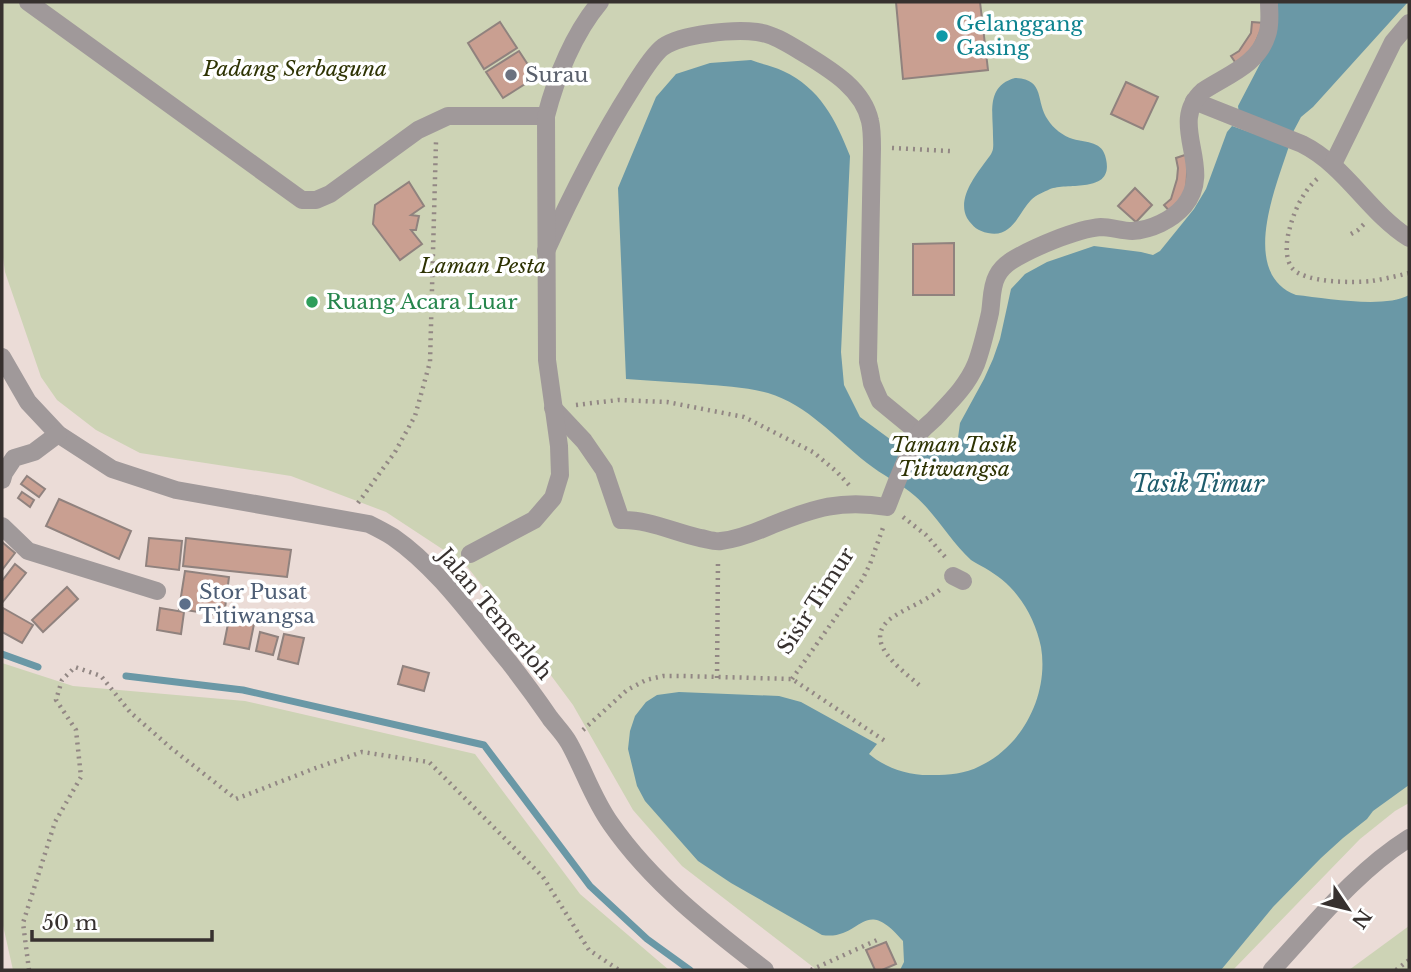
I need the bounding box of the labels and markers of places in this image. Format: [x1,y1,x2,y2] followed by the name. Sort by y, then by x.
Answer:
[956,11,1083,61] place label: Gelanggang Gasing
[934,28,950,44] marker: Gelanggang Gasing
[525,62,588,88] place label: Surau
[503,67,519,83] marker: Surau
[326,289,517,315] place label: Ruang Acara Luar
[304,294,320,310] marker: Ruang Acara Luar
[199,579,315,629] place label: Stor Pusat Titiwangsa
[177,596,193,612] marker: Stor Pusat Titiwangsa

